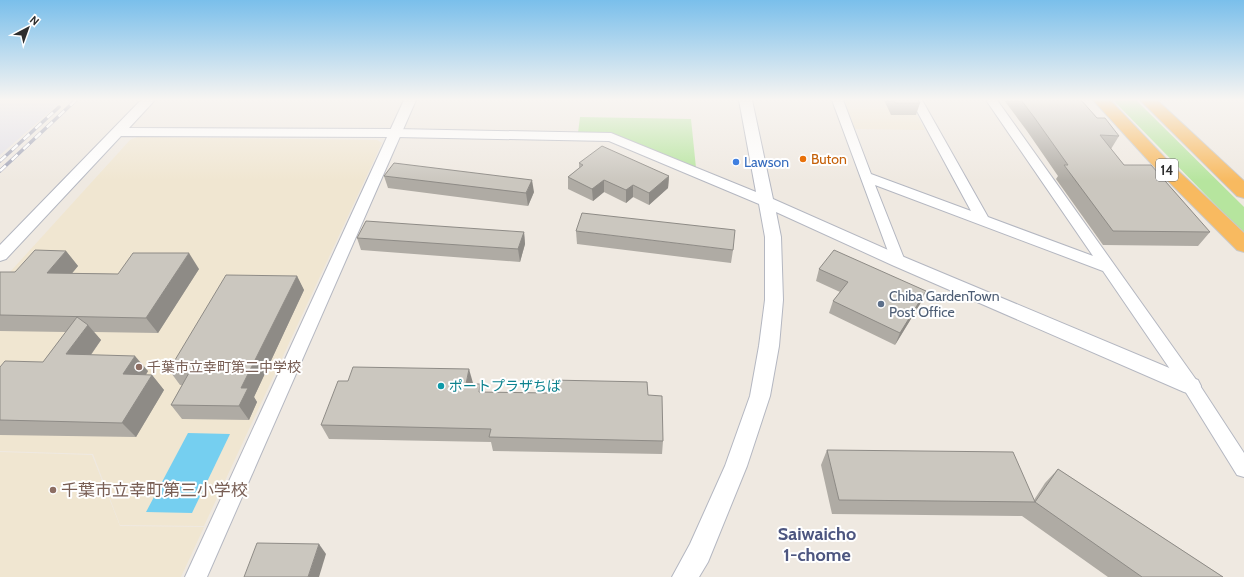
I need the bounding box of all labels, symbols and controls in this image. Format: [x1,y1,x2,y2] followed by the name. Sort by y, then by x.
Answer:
[8,8,48,48] north arrow
[27,13,42,28] text: N
[811,150,847,168] place label: Buton
[744,153,789,171] place label: Lawson
[798,154,808,164] marker: Buton
[731,157,741,167] marker: Lawson
[1156,159,1178,181] road number: 14
[889,287,1000,321] place label: Chiba GardenTown Post Office
[876,299,886,309] marker: Chiba GardenTown Post Office
[147,358,301,376] place label: 千葉市立幸町第二中学校
[134,362,144,372] marker: 千葉市立幸町第二中学校
[449,377,561,395] place label: ポートプラザちば
[436,381,446,391] marker: ポートプラザちば
[61,480,248,500] place label: 千葉市立幸町第三小学校
[48,485,58,495] marker: 千葉市立幸町第三小学校
[778,523,856,566] district label: Saiwaicho 1-chome

